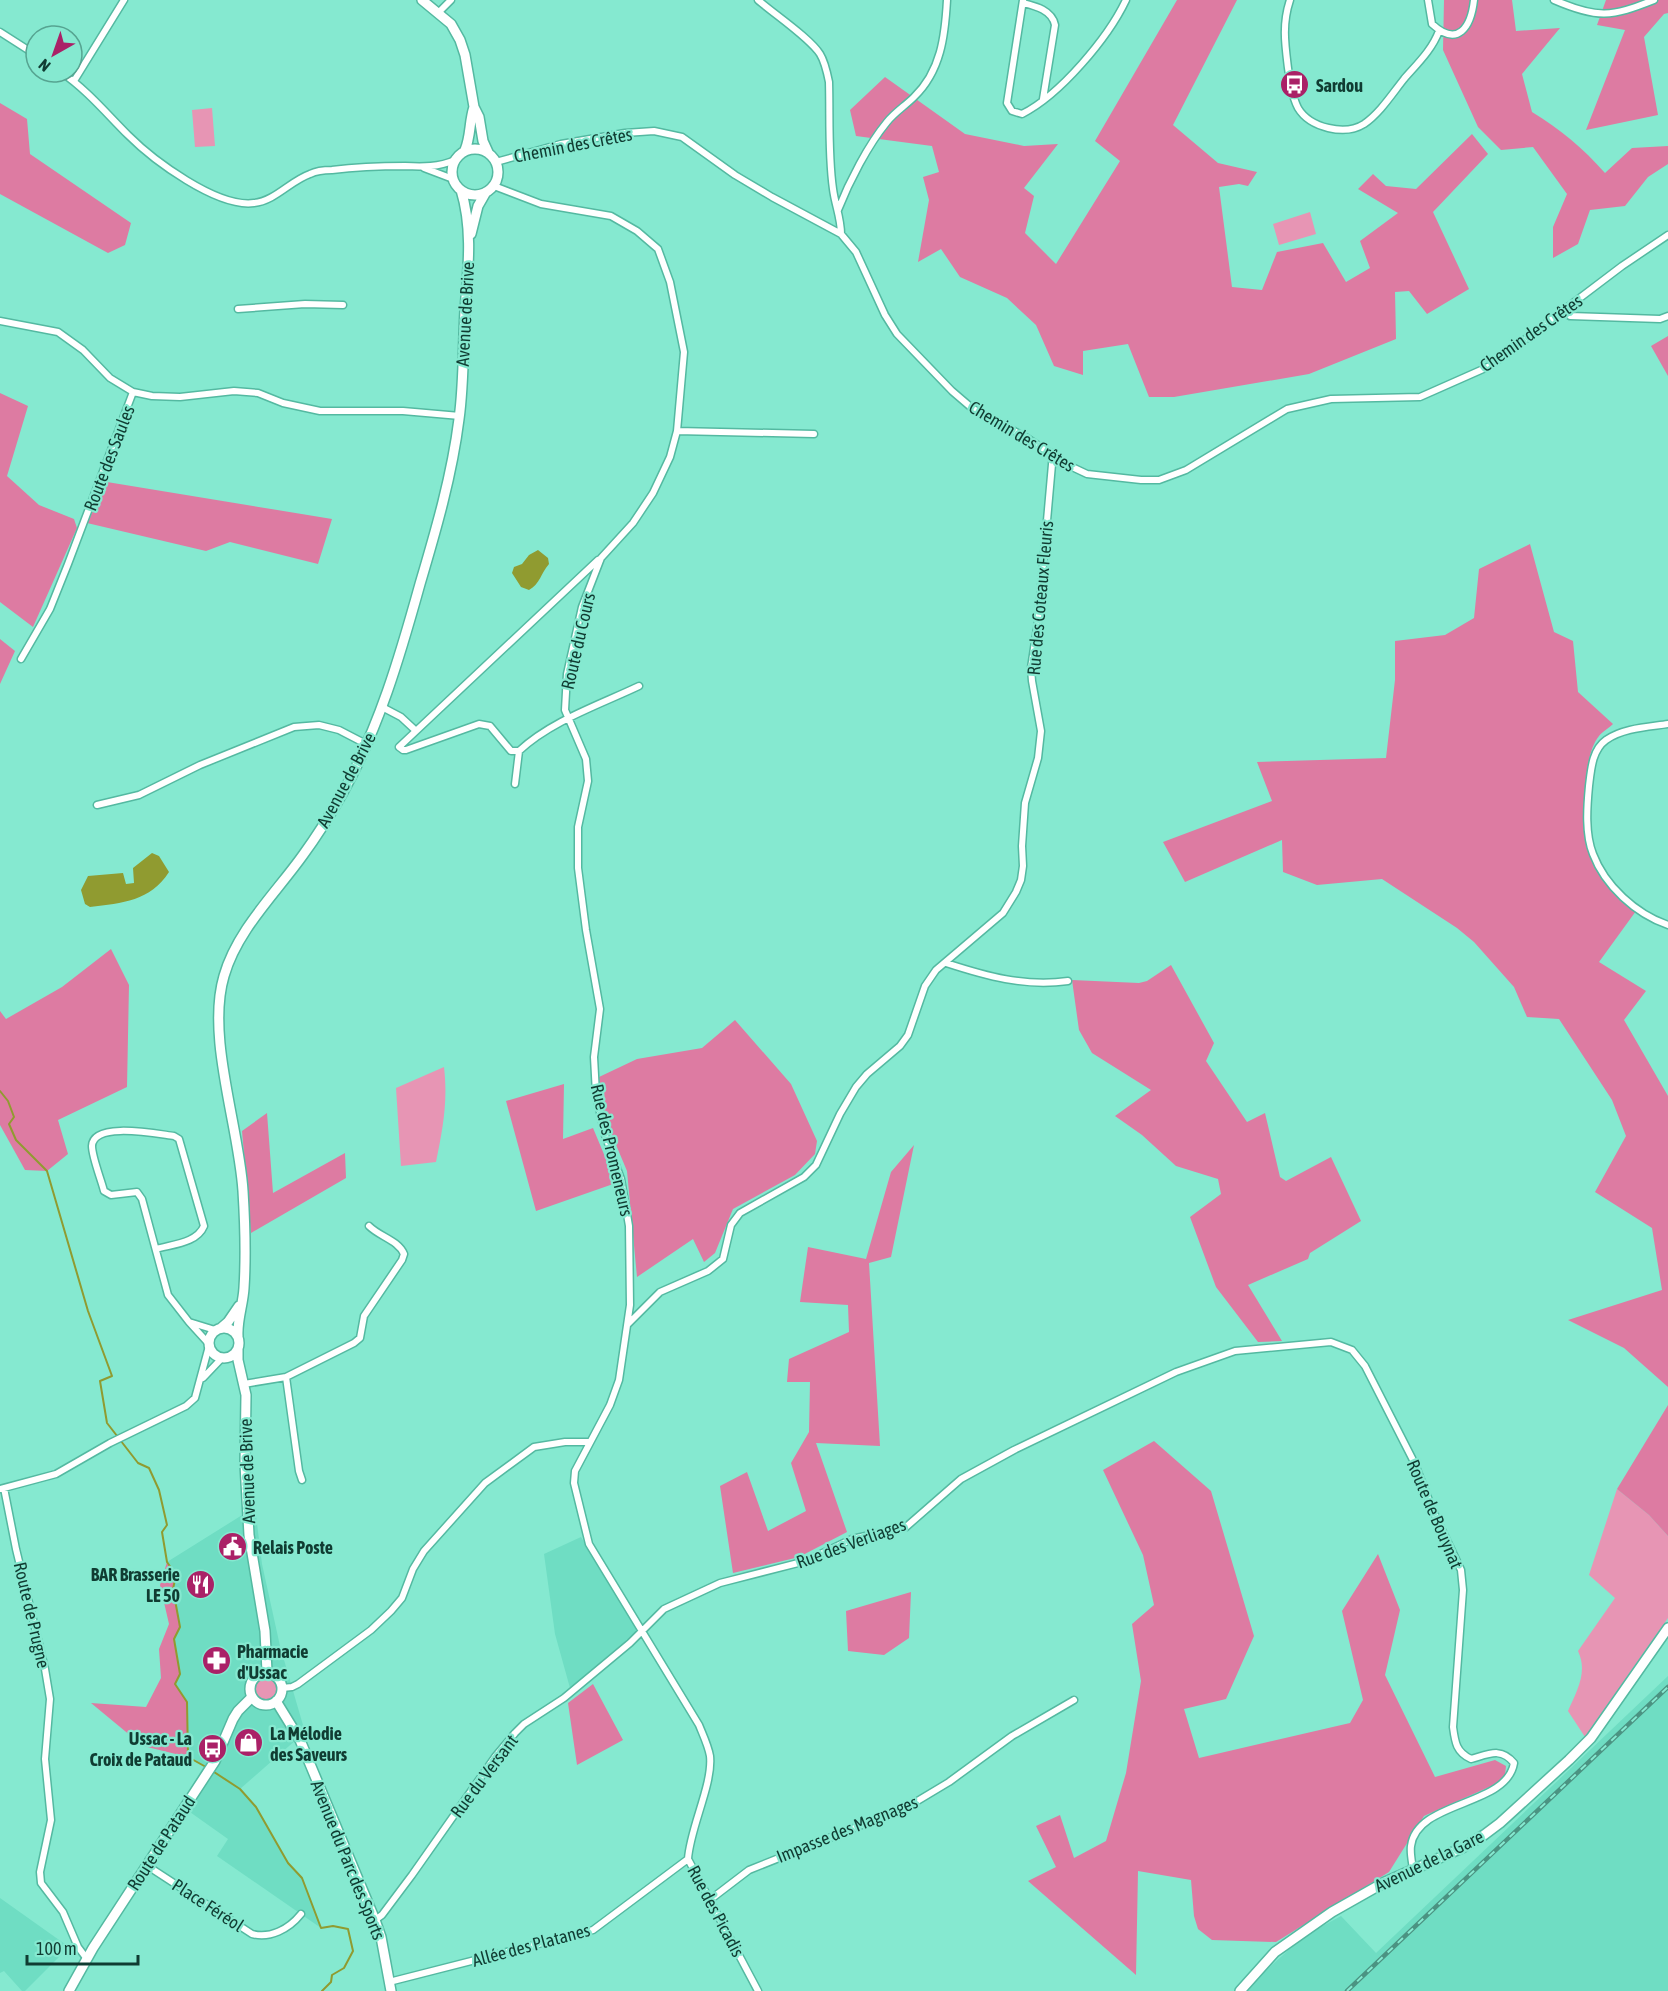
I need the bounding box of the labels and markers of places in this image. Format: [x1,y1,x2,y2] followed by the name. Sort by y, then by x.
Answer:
[1279,69,1311,101] bus stop icon: Sardou
[1316,75,1363,96] place label: Sardou
[216,1531,248,1563] public building icon: Relais Poste
[253,1537,333,1558] place label: Relais Poste
[91,1564,180,1606] place label: BAR Brasserie LE 50
[185,1568,217,1600] restaurant icon: BAR Brasserie LE 50
[237,1641,309,1683] place label: Pharmacie d'Ussac
[200,1645,232,1677] pharmacy icon: Pharmacie d'Ussac
[270,1723,348,1765] place label: La Mélodie des Saveurs
[233,1727,265,1759] shop icon: La Mélodie des Saveurs
[89,1728,192,1770] place label: Ussac - La Croix de Pataud
[197,1732,229,1764] bus stop icon: Ussac - La Croix de Pataud

